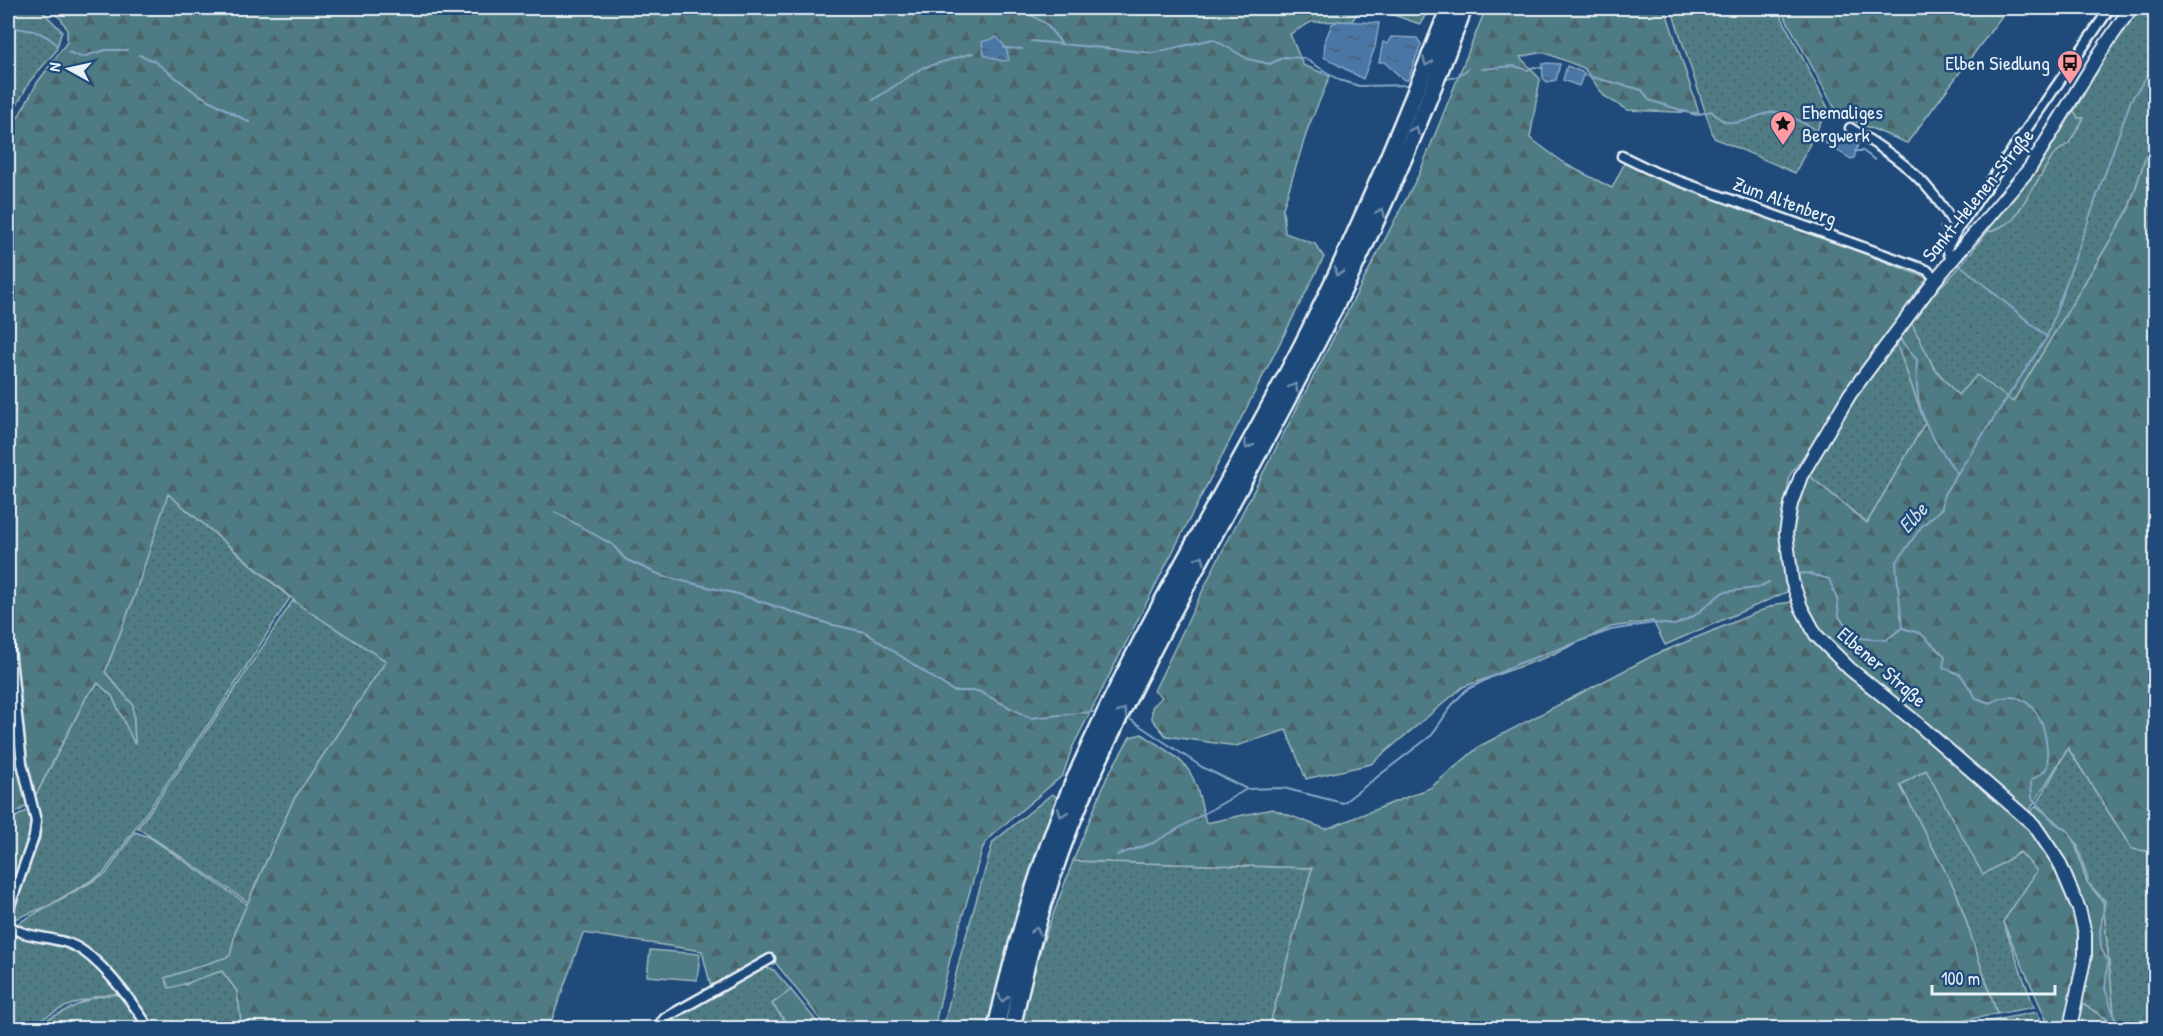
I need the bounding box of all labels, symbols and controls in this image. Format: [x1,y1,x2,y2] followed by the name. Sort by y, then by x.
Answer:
[39,39,99,99] north arrow
[2055,48,2085,86] bus stop icon: Elben Siedlung
[1945,49,2050,76] place label: Elben Siedlung
[1422,55,1434,66] one-way arrow
[43,61,66,73] text: N
[1802,98,1883,148] place label: Ehemaliges Bergwerk
[1768,109,1798,147] place icon: Ehemaliges Bergwerk
[1915,122,2040,267] street label: Sankt-Helenen-Straße
[1408,125,1420,136] one-way arrow
[1730,169,1841,232] street label: Zum Altenberg
[1373,208,1385,219] one-way arrow
[1333,265,1345,276] one-way arrow
[1287,383,1298,393] one-way arrow
[1244,439,1255,449] one-way arrow
[1891,495,1935,539] water label: Elbe
[1194,555,1205,565] one-way arrow
[1832,620,1933,713] street label: Elbener Straße
[1116,707,1128,718] one-way arrow
[1057,806,1069,817] one-way arrow
[1029,926,1041,937] one-way arrow
[1932,958,2055,996] scale bar
[1941,966,1980,991] text: 100 m
[998,993,1011,1003] one-way arrow

